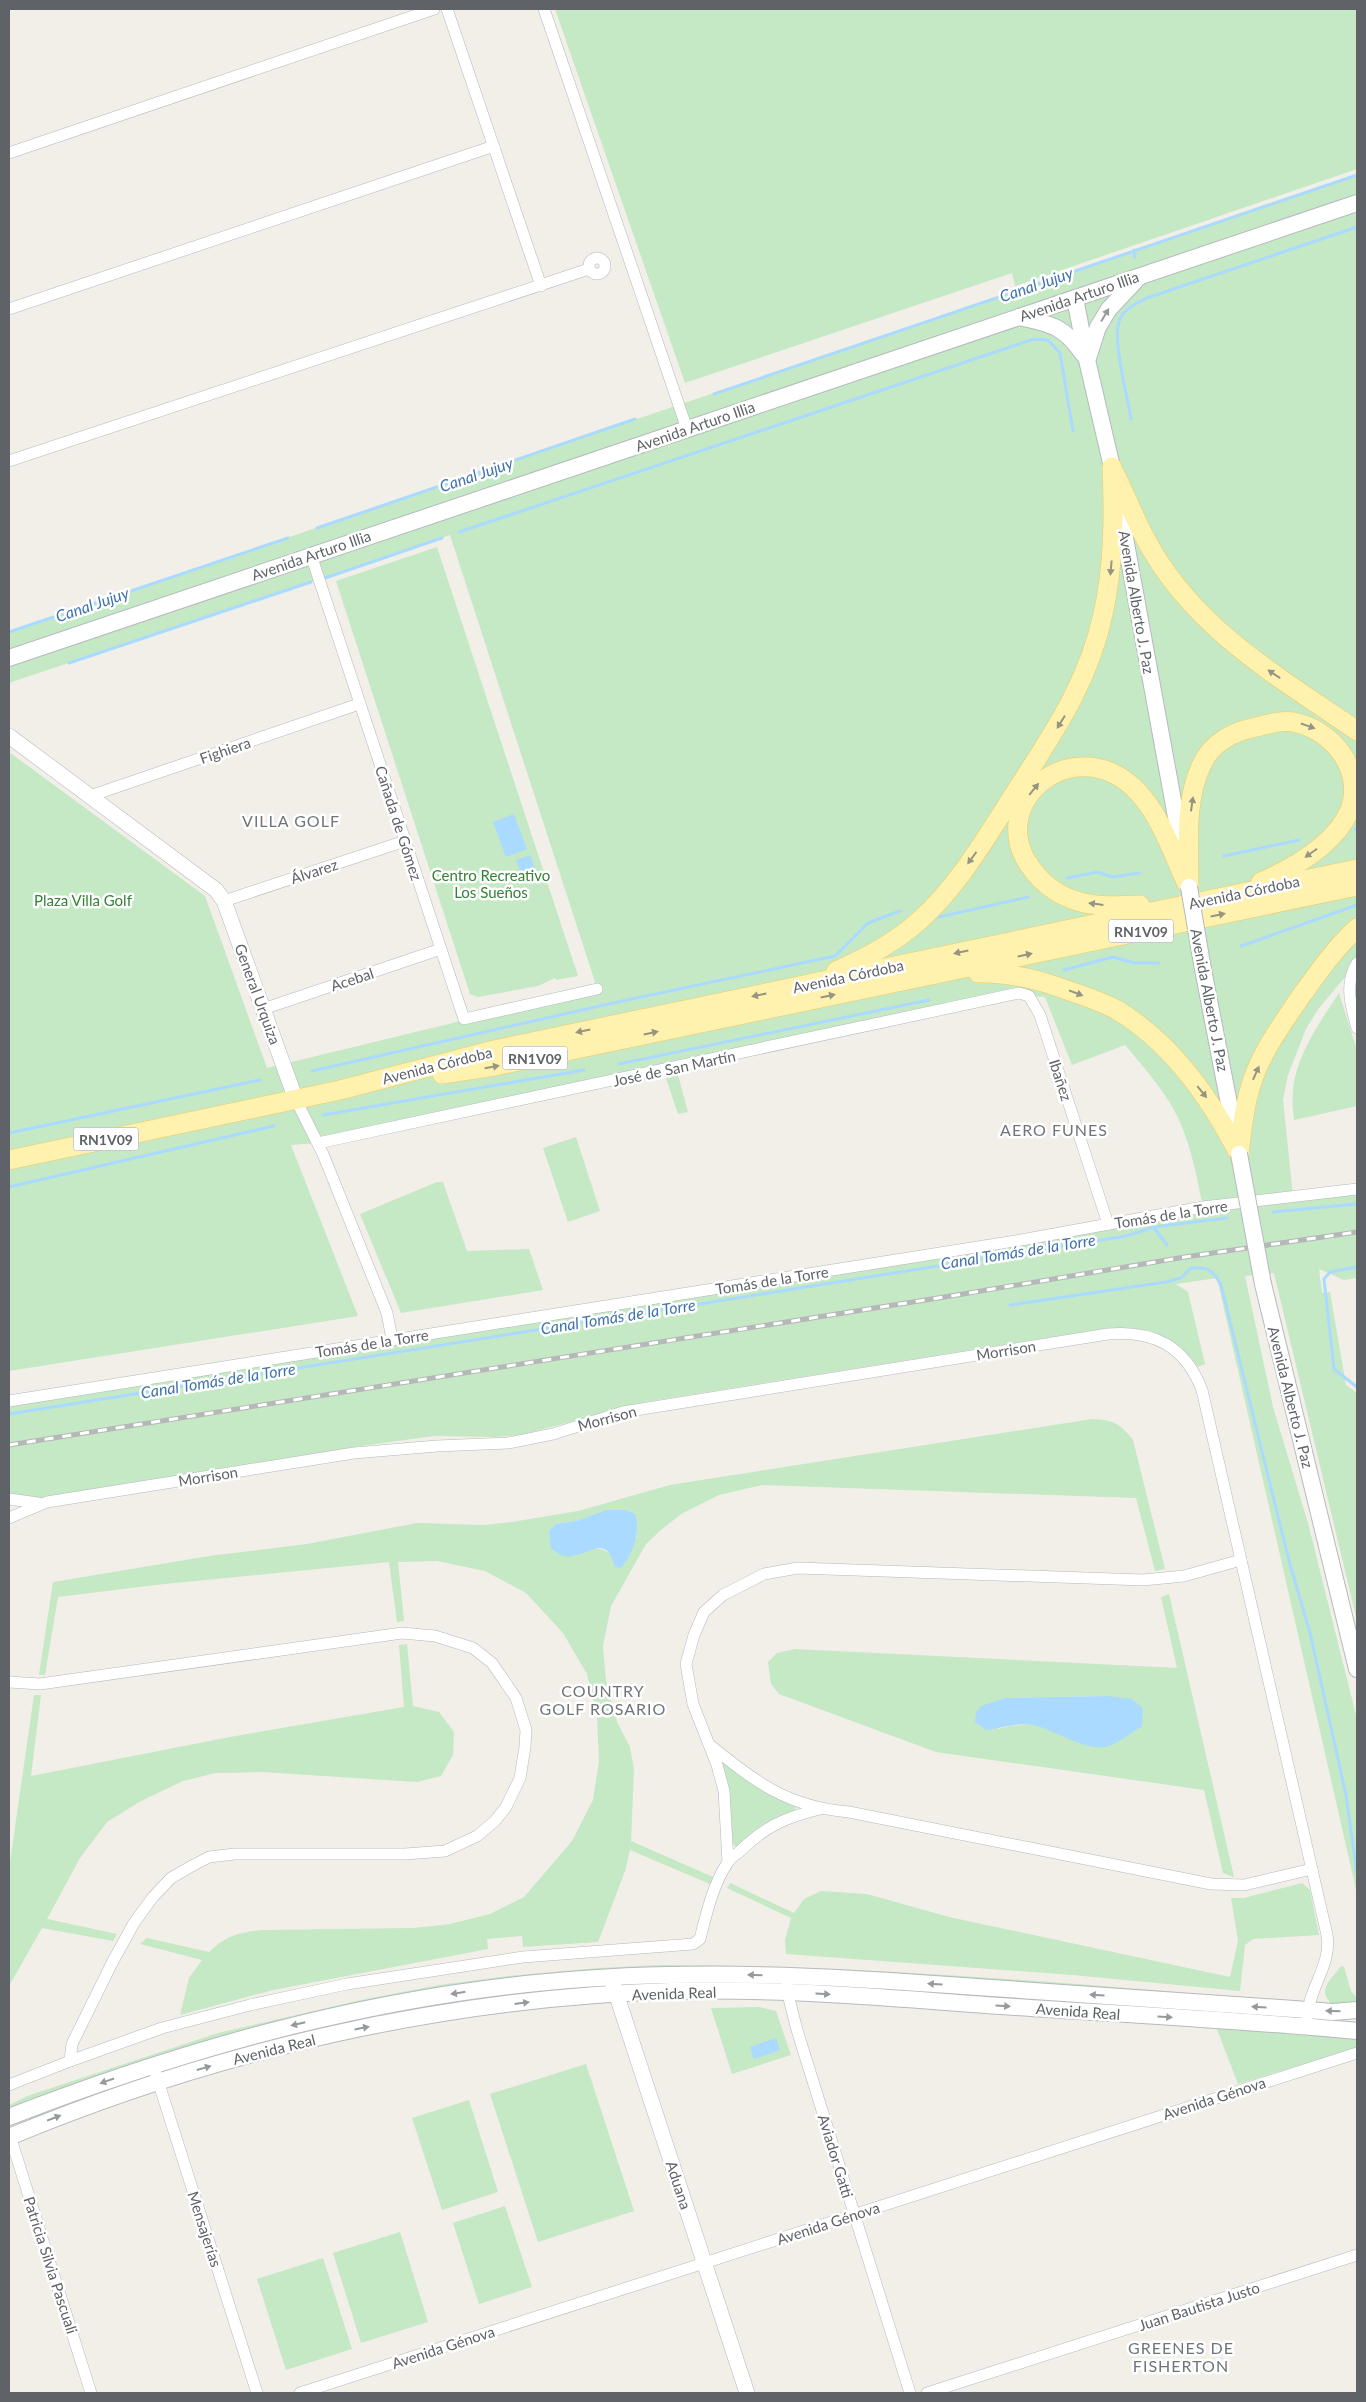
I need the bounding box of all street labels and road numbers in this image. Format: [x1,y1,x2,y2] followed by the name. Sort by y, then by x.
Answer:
[1017,267,1141,325] street label: Avenida Arturo Illia
[633,397,757,455] street label: Avenida Arturo Illia
[249,526,373,584] street label: Avenida Arturo Illia
[1116,529,1159,675] street label: Avenida Alberto J. Paz
[197,733,253,767] street label: Fighiera
[372,763,426,883] street label: Cañada de Gómez
[288,855,340,887] street label: Álvarez
[1187,871,1301,913] street label: Avenida Córdoba
[1108,919,1174,942] road number: RN1V09
[1187,927,1233,1073] street label: Avenida Alberto J. Paz
[231,941,285,1047] street label: General Urquiza
[791,955,905,997] street label: Avenida Córdoba
[328,964,376,994] street label: Acebal
[380,1043,494,1087] street label: Avenida Córdoba
[502,1046,568,1070] road number: RN1V09
[611,1046,737,1090] street label: José de San Martín
[1046,1057,1076,1103] street label: Ibañez
[74,1128,138,1150] road number: RN1V09
[1113,1196,1229,1232] street label: Tomás de la Torre
[714,1262,830,1298] street label: Tomás de la Torre
[1265,1324,1317,1470] street label: Avenida Alberto J. Paz
[314,1325,430,1361] street label: Tomás de la Torre
[975,1336,1037,1364] street label: Morrison
[576,1402,638,1434] street label: Morrison
[177,1462,239,1490] street label: Morrison
[631,1983,717,2003] street label: Avenida Real
[1035,1999,1121,2023] street label: Avenida Real
[231,2030,317,2068] street label: Avenida Real
[1160,2073,1268,2123] street label: Avenida Génova
[815,2112,857,2200] street label: Aviador Gatti
[663,2158,695,2212] street label: Aduana
[184,2189,226,2269] street label: Mensajerías
[20,2194,82,2336] street label: Patricia Silvia Pascuali
[774,2198,882,2248] street label: Avenida Génova
[1136,2278,1262,2334] street label: Juan Bautista Justo
[389,2322,497,2372] street label: Avenida Génova

